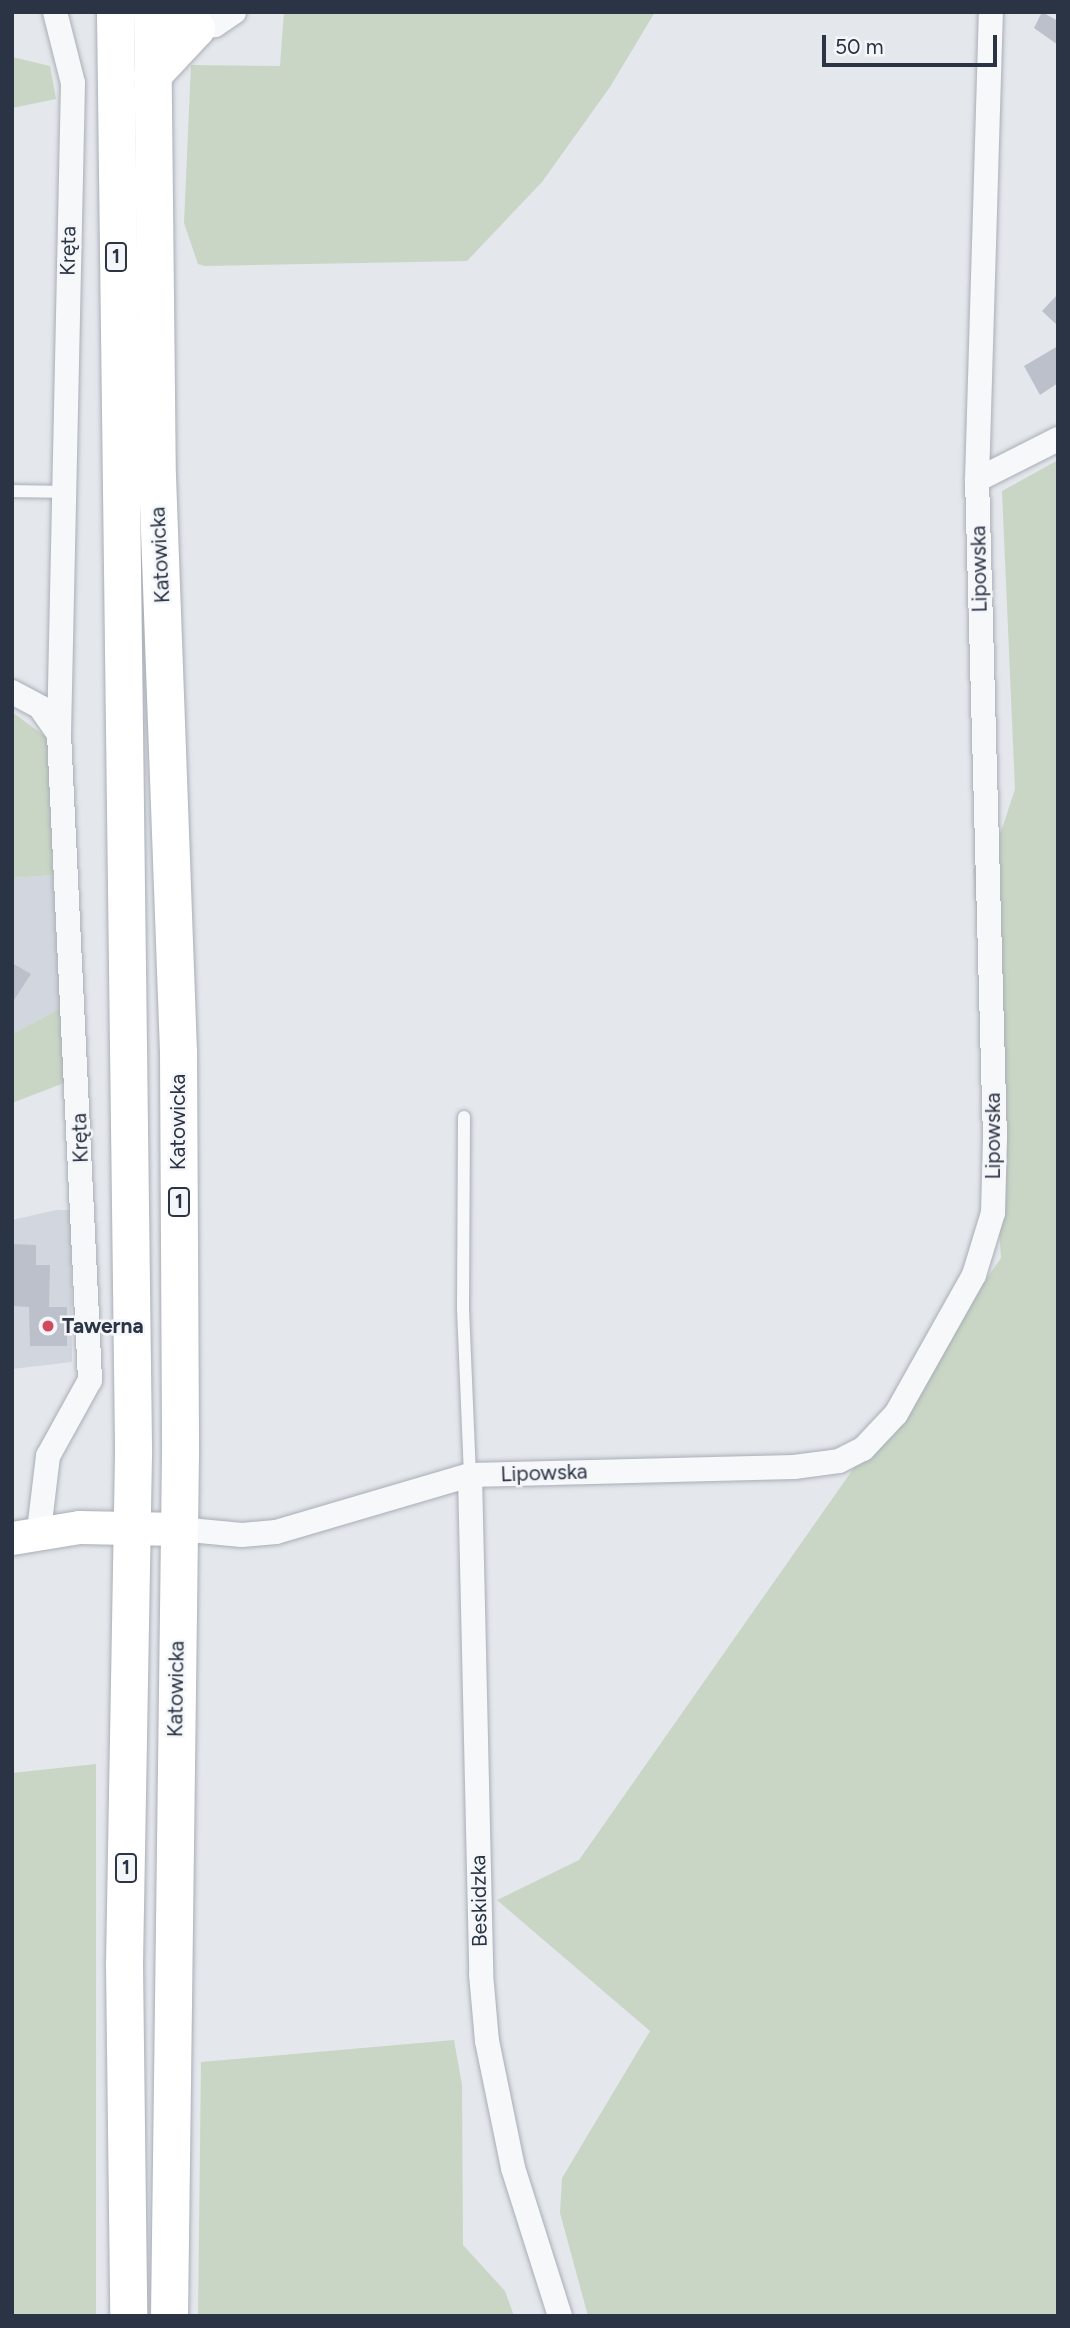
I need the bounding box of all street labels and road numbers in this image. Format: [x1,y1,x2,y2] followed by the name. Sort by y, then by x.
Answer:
[55,226,81,276] street label: Kręta
[104,242,128,272] road number: 1
[145,506,175,604] street label: Katowicka
[966,525,992,613] street label: Lipowska
[165,1074,191,1170] street label: Katowicka
[980,1092,1006,1180] street label: Lipowska
[67,1113,93,1163] street label: Kręta
[167,1186,191,1218] road number: 1
[500,1459,588,1487] street label: Lipowska
[163,1641,189,1737] street label: Katowicka
[114,1852,138,1884] road number: 1
[466,1855,492,1947] street label: Beskidzka

